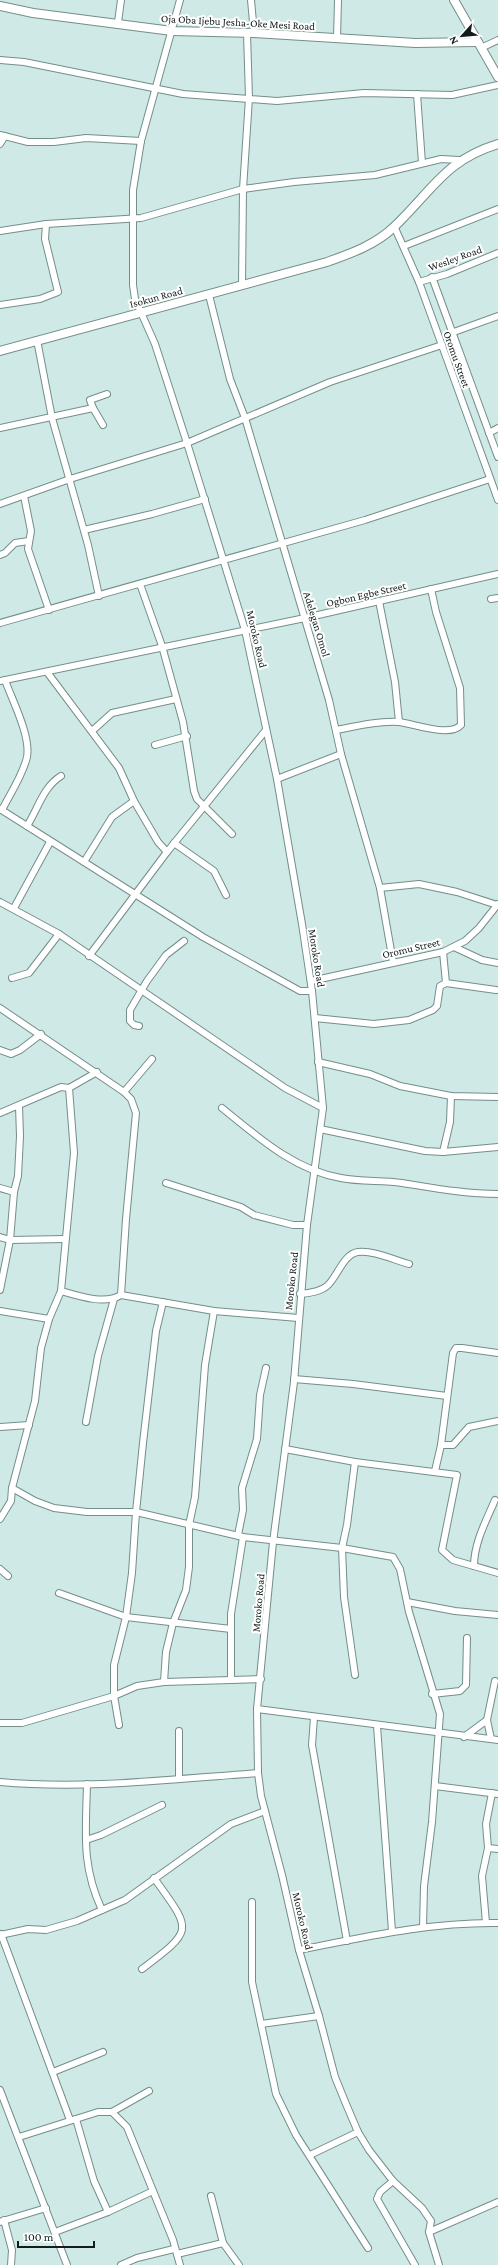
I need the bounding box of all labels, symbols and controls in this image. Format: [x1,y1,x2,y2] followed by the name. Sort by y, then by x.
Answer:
[161,12,316,33] street label: Oja Oba Ijebu Jesha-Oke Mesi Road
[442,16,482,56] north arrow
[446,34,460,47] text: N
[427,243,484,274] street label: Wesley Road
[128,284,184,310] street label: Isokun Road
[441,329,473,389] street label: Oromu Street
[325,579,407,610] street label: Ogbon Egbe Street
[300,590,333,658] street label: Adelegan Omol
[245,609,269,669] street label: Moroko Road
[306,928,328,988] street label: Moroko Road
[381,935,441,960] street label: Oromu Street
[282,1251,300,1311] street label: Moroko Road
[249,1573,267,1633] street label: Moroko Road
[291,1891,315,1951] street label: Moroko Road
[18,2223,94,2249] scale bar
[24,2230,54,2244] text: 100 m

